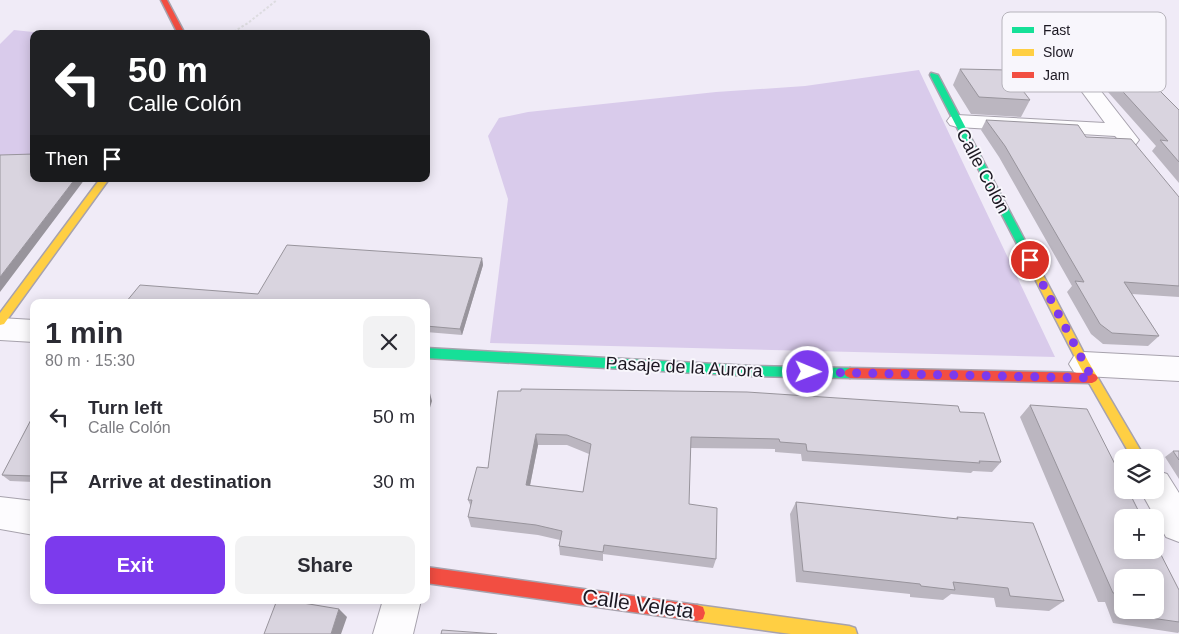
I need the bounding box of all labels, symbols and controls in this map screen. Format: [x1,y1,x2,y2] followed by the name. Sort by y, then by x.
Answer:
[1002,12,1166,92] legend
[1043,22,1070,38] text: Fast
[1043,44,1074,60] text: Slow
[45,50,110,115] icon: left
[128,50,208,89] text: 50 m
[1043,67,1069,83] text: Jam
[128,91,242,116] text: Calle Colón
[952,125,1014,217] street label: Calle Colón
[98,145,126,173] icon: arrive
[45,148,88,169] text: Then
[1009,239,1051,281] pin
[1016,246,1044,274] icon: arrive
[45,316,123,349] text: 1 min
[363,316,415,368] button: close
[781,345,833,397] position arrow
[45,352,135,369] text: 80 m · 15:30
[605,353,764,381] street label: Pasaje de la Aurora
[88,397,163,418] text: Turn left
[45,403,73,431] icon: left
[373,406,415,427] text: 50 m
[88,419,171,436] text: Calle Colón
[1114,449,1164,619] map controls
[1114,449,1164,499] button: layers
[45,468,73,496] icon: arrive
[88,471,272,492] text: Arrive at destination
[373,471,415,492] text: 30 m
[1114,509,1164,559] button: +
[45,536,225,594] button: Exit
[235,536,415,594] button: Share
[1114,569,1164,619] button: −
[581,584,695,623] street label: Calle Veleta

